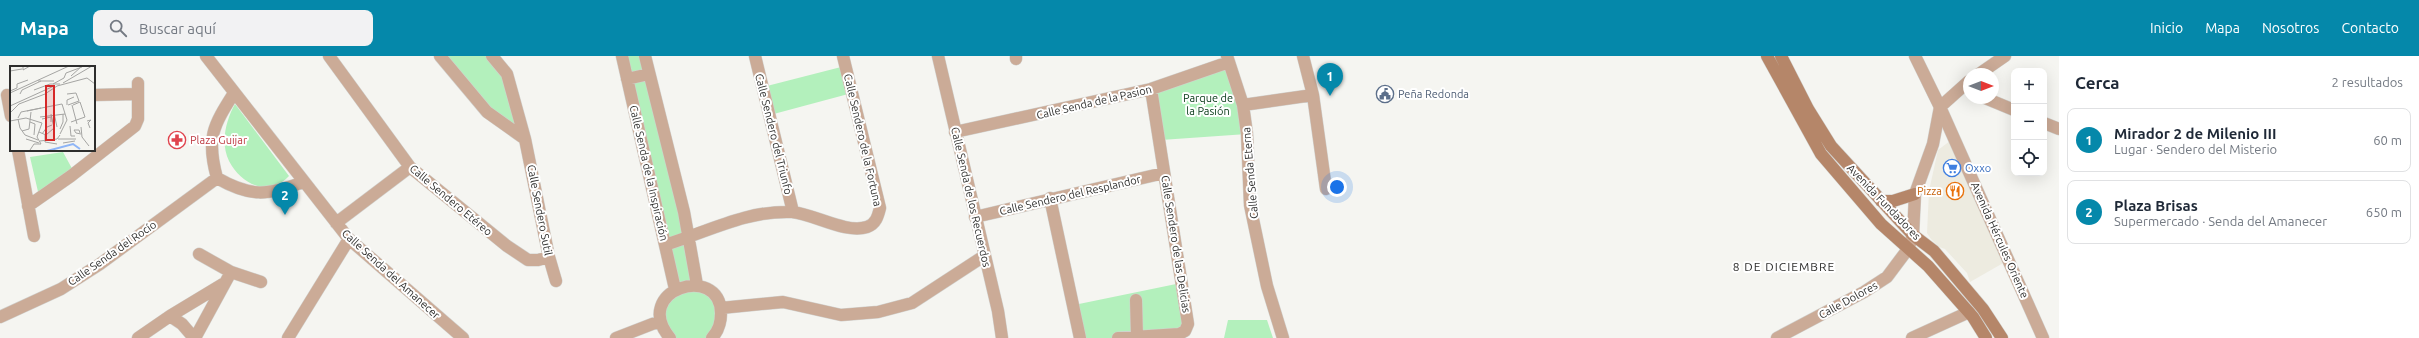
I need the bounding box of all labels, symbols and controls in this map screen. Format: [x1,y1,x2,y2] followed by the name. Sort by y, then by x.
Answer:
[93,10,373,46] search box
[20,17,69,39] text: Mapa
[107,17,129,39] icon: search
[139,20,216,37] text: Buscar aquí
[2150,20,2183,36] text: Inicio
[2205,20,2240,36] text: Mapa
[2262,20,2319,36] text: Nosotros
[2341,20,2399,36] text: Contacto
[1317,63,1343,96] pin: 1
[10,66,95,151] inset map
[1963,68,1999,104] north arrow
[2011,68,2047,176] map controls
[2011,68,2047,104] button: +
[753,72,795,196] street label: Calle Sendero del Triunfo
[842,73,884,207] street label: Calle Sendero de la Fortuna
[2075,73,2120,92] text: Cerca
[2332,75,2403,89] text: 2 resultados
[1035,83,1153,121] street label: Calle Senda de la Pasion
[1375,84,1395,104] public building icon: Peña Redonda
[1398,88,1469,100] place label: Peña Redonda
[1183,92,1233,117] park label: Parque de la Pasión
[628,104,670,242] street label: Calle Senda de la Inspiración
[2011,104,2047,140] button: −
[2114,125,2276,142] text: Mirador 2 de Milenio III
[949,126,993,268] street label: Calle Senda de los Recuerdos
[1240,127,1260,219] street label: Calle Senda Eterna
[167,130,187,150] pharmacy icon: Plaza Guijar
[2085,133,2093,147] text: 1
[2373,133,2402,147] text: 60 m
[190,134,248,146] place label: Plaza Guijar
[2011,140,2047,176] button: locate
[2114,142,2277,156] text: Lugar · Sendero del Misterio
[1942,158,1962,178] supermarket icon: Oxxo
[407,162,495,238] street label: Calle Sendero Etéreo
[1845,162,1923,242] street label: Avenida Fundadores
[1965,162,1991,174] place label: Oxxo
[525,163,555,257] street label: Calle Sendero Sutil
[998,173,1143,217] street label: Calle Sendero del Resplandor
[1159,174,1193,314] street label: Calle Sendero de las Delicias
[1327,177,1347,197] your location
[1969,180,2031,300] street label: Avenida Hércules Oriente
[1945,181,1965,201] restaurant icon: Pizza
[272,182,298,215] pin: 2
[1917,185,1942,197] place label: Pizza
[2114,197,2198,214] text: Plaza Brisas
[2085,205,2093,219] text: 2
[2366,205,2402,219] text: 650 m
[2114,214,2327,228] text: Supermercado · Senda del Amanecer
[66,218,158,288] street label: Calle Senda del Rocío
[340,227,443,322] street label: Calle Senda del Amanecer
[1733,260,1835,273] district label: 8 DE DICIEMBRE
[1817,279,1880,321] street label: Calle Dolores

